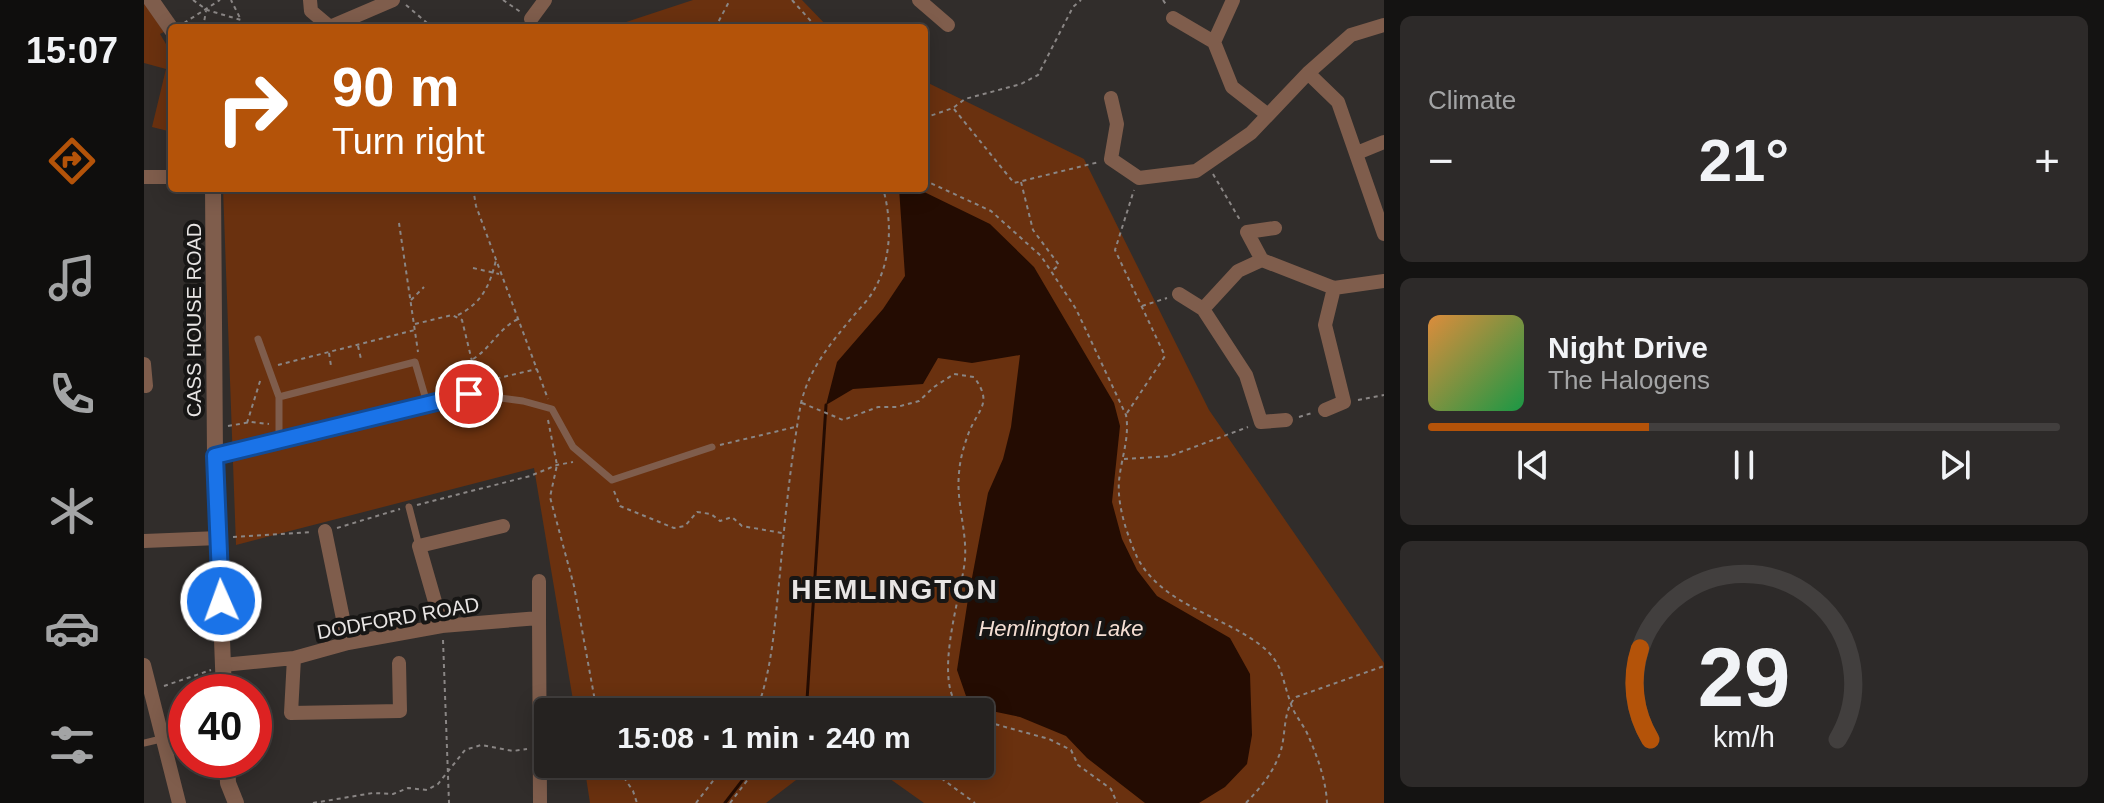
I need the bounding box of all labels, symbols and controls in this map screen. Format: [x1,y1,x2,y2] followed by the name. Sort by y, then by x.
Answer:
[26,30,118,71] text: 15:07
[332,55,460,118] text: 90 m
[200,56,304,160] icon: right
[1428,85,1516,115] text: Climate
[332,121,485,162] text: Turn right
[1699,127,1789,194] text: 21°
[44,133,100,189] icon: directions
[1428,136,1454,185] text: −
[2034,136,2060,185] text: +
[183,223,205,417] street label: CASS HOUSE ROAD
[44,250,100,306] icon: music
[1548,331,1708,364] text: Night Drive
[435,360,503,428] pin
[1548,365,1710,395] text: The Halogens
[44,366,100,422] icon: phone
[447,372,491,416] icon: arrive
[1511,443,1555,487] icon: previous
[1722,443,1766,487] icon: pause
[1933,443,1977,487] icon: next
[44,483,100,539] icon: climate
[179,559,263,643] position arrow
[791,574,999,605] district label: HEMLINGTON
[315,593,481,643] street label: DODFORD ROAD
[44,600,100,656] icon: car
[978,616,1144,641] water label: Hemlington Lake
[1698,630,1790,723] text: 29
[168,674,272,778] speed limit sign: 40
[44,717,100,773] icon: filters
[617,721,911,754] text: 15:08 · 1 min · 240 m
[1713,721,1775,753] text: km/h

